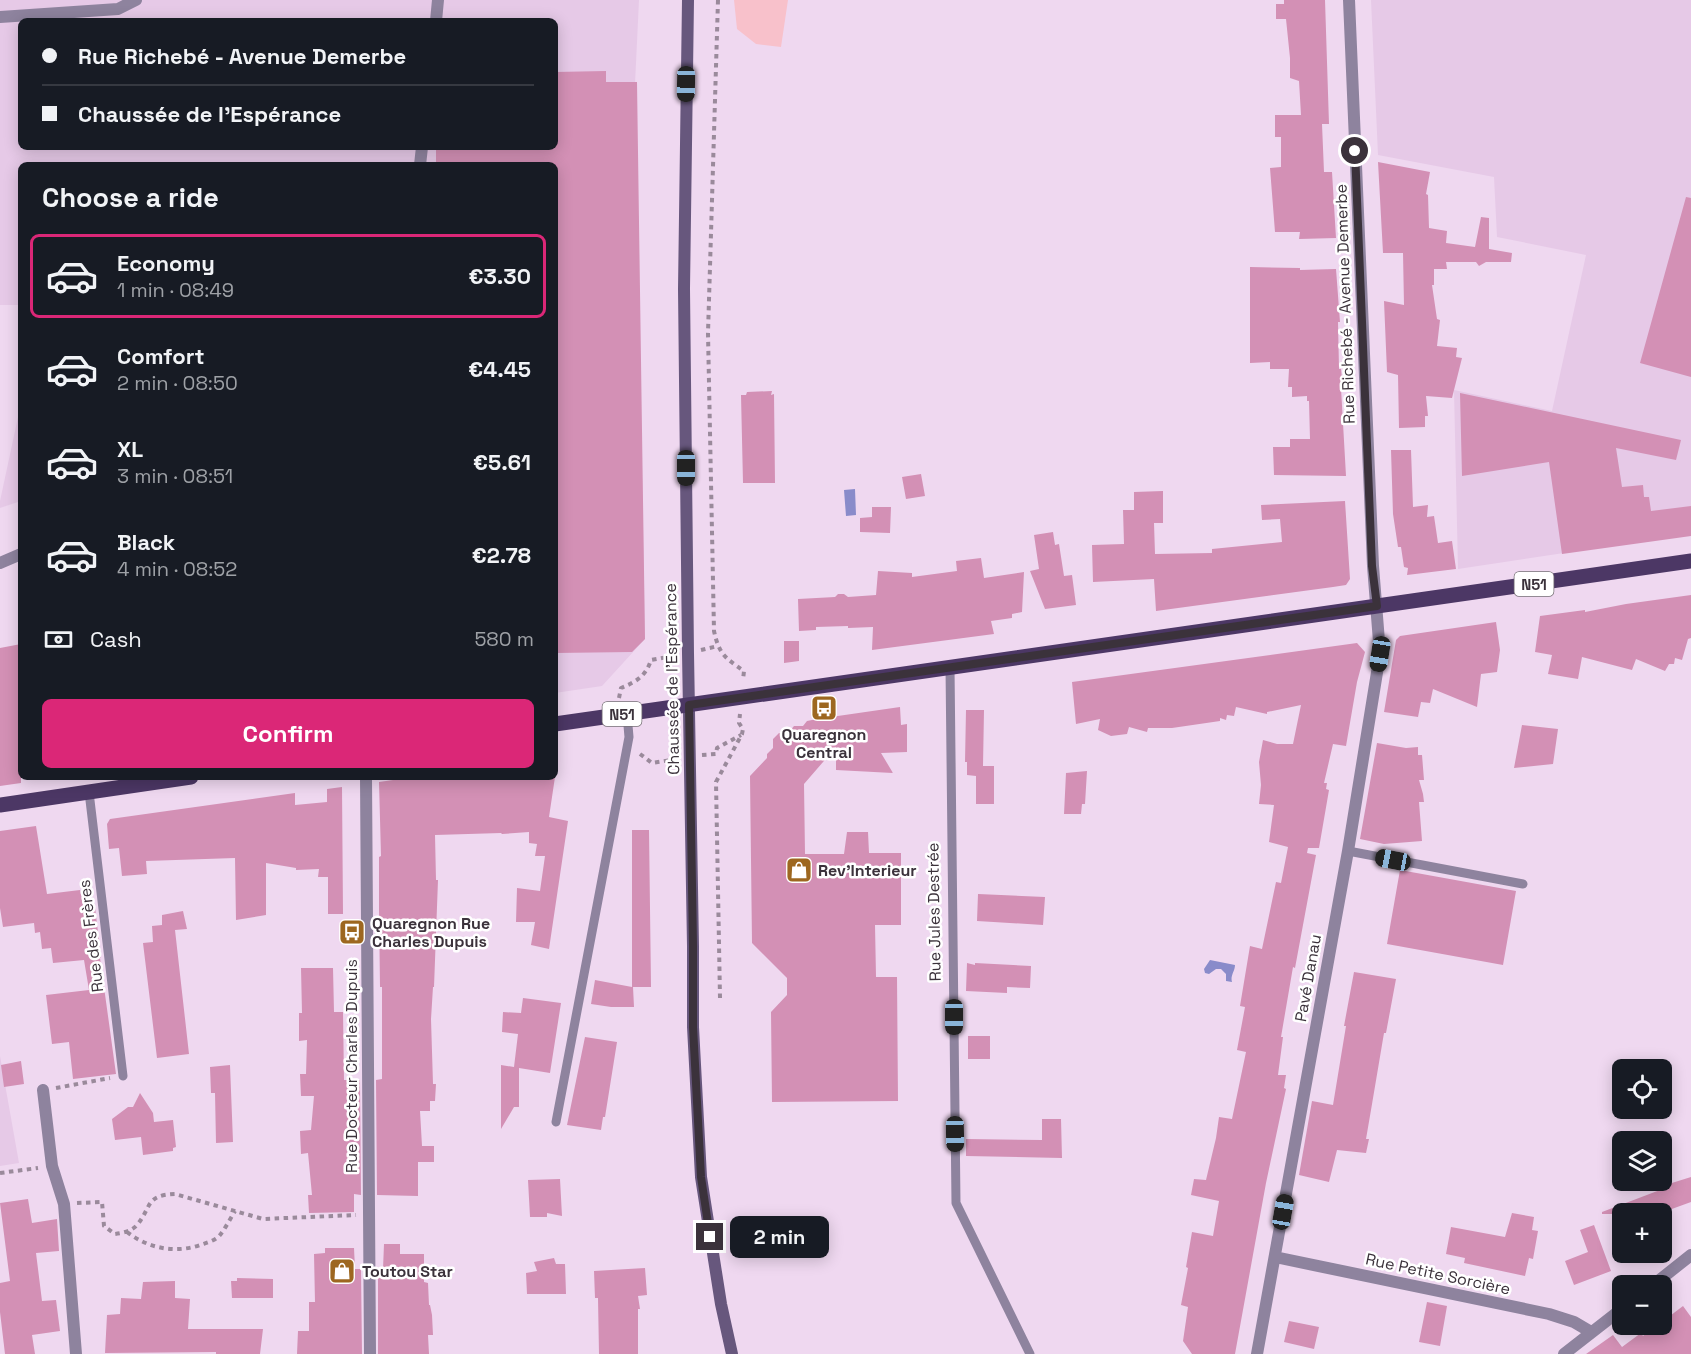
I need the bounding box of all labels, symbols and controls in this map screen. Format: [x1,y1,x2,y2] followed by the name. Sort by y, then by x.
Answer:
[78,42,406,70] text: Rue Richebé - Avenue Demerbe
[677,66,695,102] car
[78,100,341,128] text: Chaussée de l'Espérance
[1341,137,1368,164] route start
[42,180,219,215] text: Choose a ride
[1330,184,1360,424] street label: Rue Richebé - Avenue Demerbe
[45,249,99,303] icon: car
[117,249,215,277] text: Economy
[469,262,531,290] text: €3.30
[117,277,234,303] text: 1 min · 08:49
[45,342,99,396] icon: car
[117,342,205,370] text: Comfort
[468,355,531,383] text: €4.45
[117,370,238,396] text: 2 min · 08:50
[45,435,99,489] icon: car
[117,435,143,463] text: XL
[473,448,531,476] text: €5.61
[677,450,695,486] car
[117,463,233,489] text: 3 min · 08:51
[45,528,99,582] icon: car
[117,528,175,556] text: Black
[472,541,531,569] text: €2.78
[117,556,237,582] text: 4 min · 08:52
[1514,572,1553,596] road number: N51
[660,583,684,775] street label: Chaussée de l'Espérance
[42,623,75,656] icon: cash
[90,625,142,653] text: Cash
[474,626,534,652] text: 580 m
[1368,635,1392,673] car
[809,693,839,723] bus stop icon: Quaregnon Central
[42,699,534,768] button: Confirm
[602,702,642,726] road number: N51
[782,724,866,763] place label: Quaregnon Central
[922,842,946,982] street label: Rue Jules Destrée
[1374,848,1412,872] car
[784,855,814,885] shop icon: Rev'Interieur
[818,860,917,881] place label: Rev'Interieur
[74,878,108,994] street label: Rue des Frères
[372,913,490,952] place label: Quaregnon Rue Charles Dupuis
[337,917,367,947] bus stop icon: Quaregnon Rue Charles Dupuis
[1290,933,1326,1023] street label: Pavé Danau
[341,959,362,1173] street label: Rue Docteur Charles Dupuis
[945,999,963,1035] car
[1612,1059,1672,1335] map controls
[1612,1059,1672,1119] button: locate
[946,1116,964,1152] car
[1612,1131,1672,1191] button: layers
[1271,1193,1295,1231] car
[1612,1203,1672,1263] button: +
[731,1216,830,1258] callout: 2 min
[696,1223,723,1250] route end
[754,1224,805,1250] text: 2 min
[1364,1248,1512,1300] street label: Rue Petite Sorcière
[327,1256,357,1286] shop icon: Toutou Star
[362,1261,453,1282] place label: Toutou Star
[1612,1275,1672,1335] button: −

